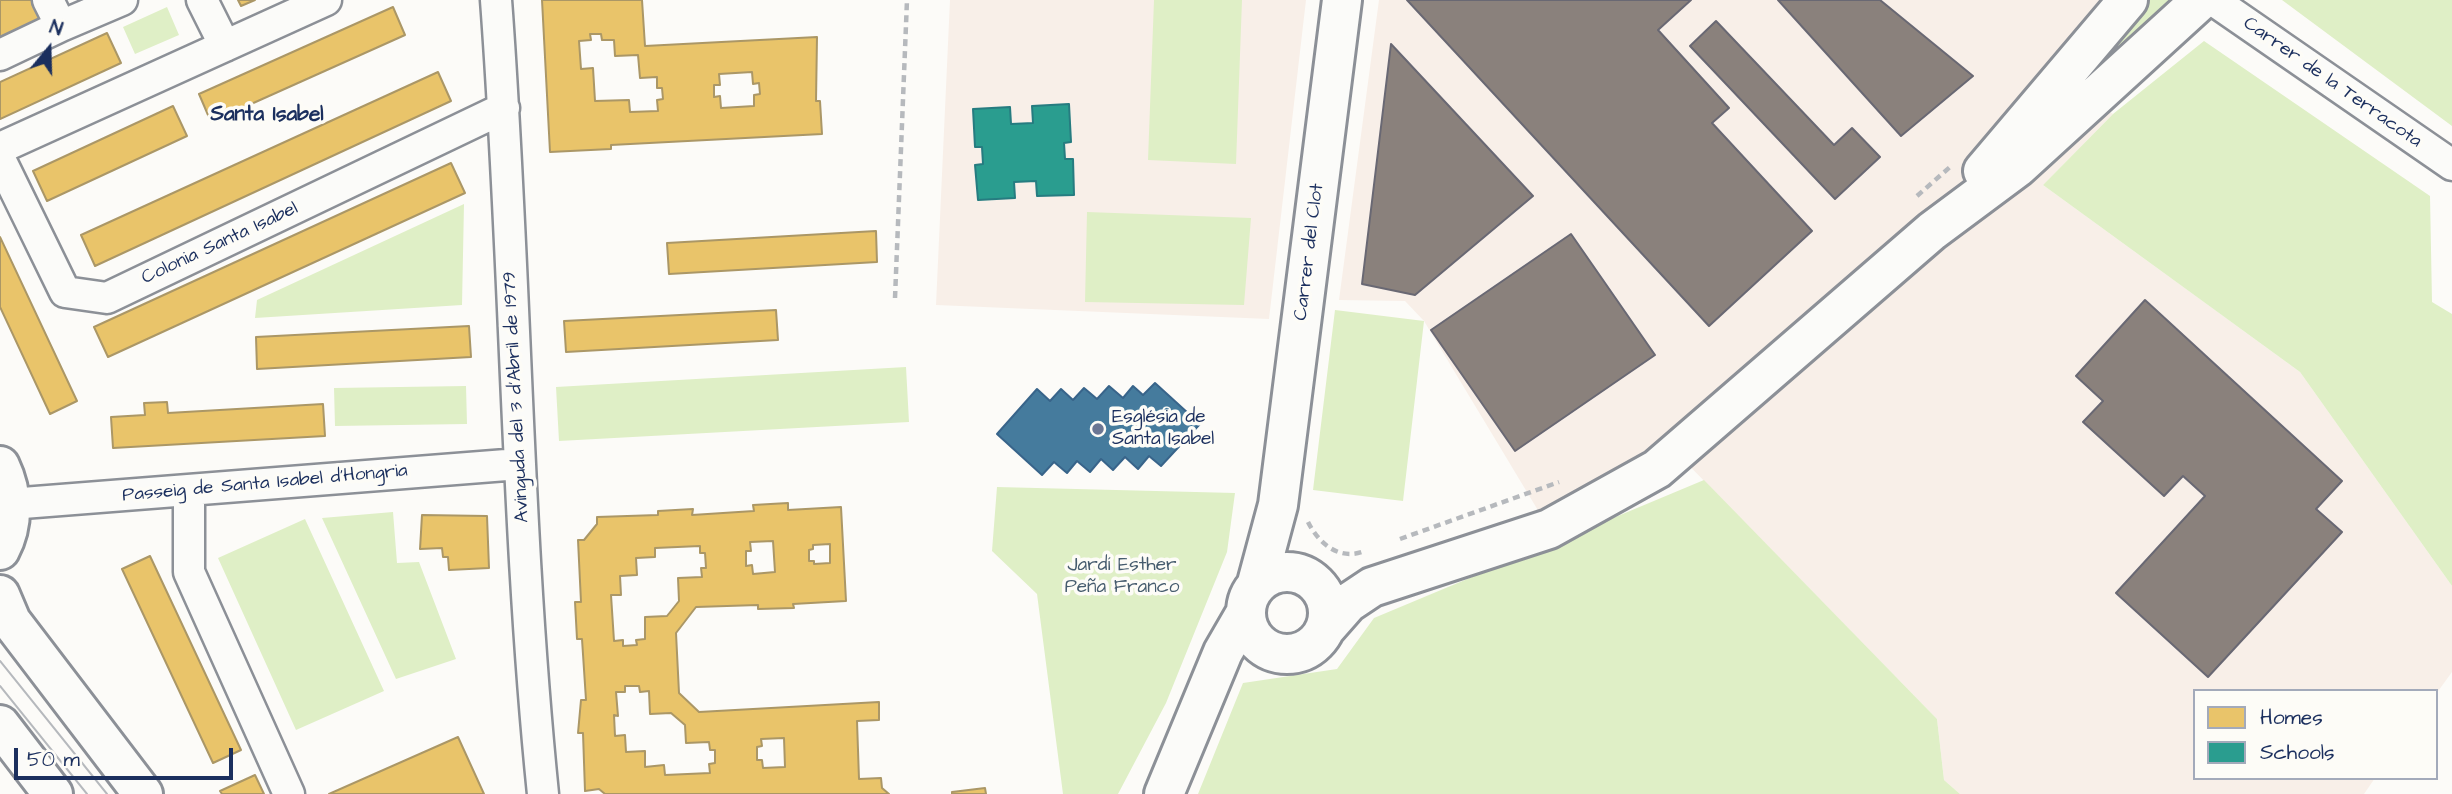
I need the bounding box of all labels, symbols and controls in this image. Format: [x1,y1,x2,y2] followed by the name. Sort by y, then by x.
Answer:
[2238,13,2426,153] street label: Carrer de la Terracota
[14,14,84,84] north arrow
[46,14,66,43] text: N
[210,103,324,129] district label: Santa Isabel
[1290,182,1330,322] street label: Carrer del Clot
[138,198,302,290] street label: Colonia Santa Isabel
[499,271,535,523] street label: Avinguda del 3 d'Abril de 1979
[1112,407,1214,451] place label: Església de Santa Isabel
[1090,421,1106,437] marker: Església de Santa Isabel
[121,460,409,508] street label: Passeig de Santa Isabel d'Hongria
[1065,555,1179,599] park label: Jardí Esther Peña Franco
[2193,689,2438,780] legend
[2260,703,2323,732] text: Homes
[18,734,236,778] scale bar
[2260,738,2335,767] text: Schools
[27,745,80,774] text: 50 m

